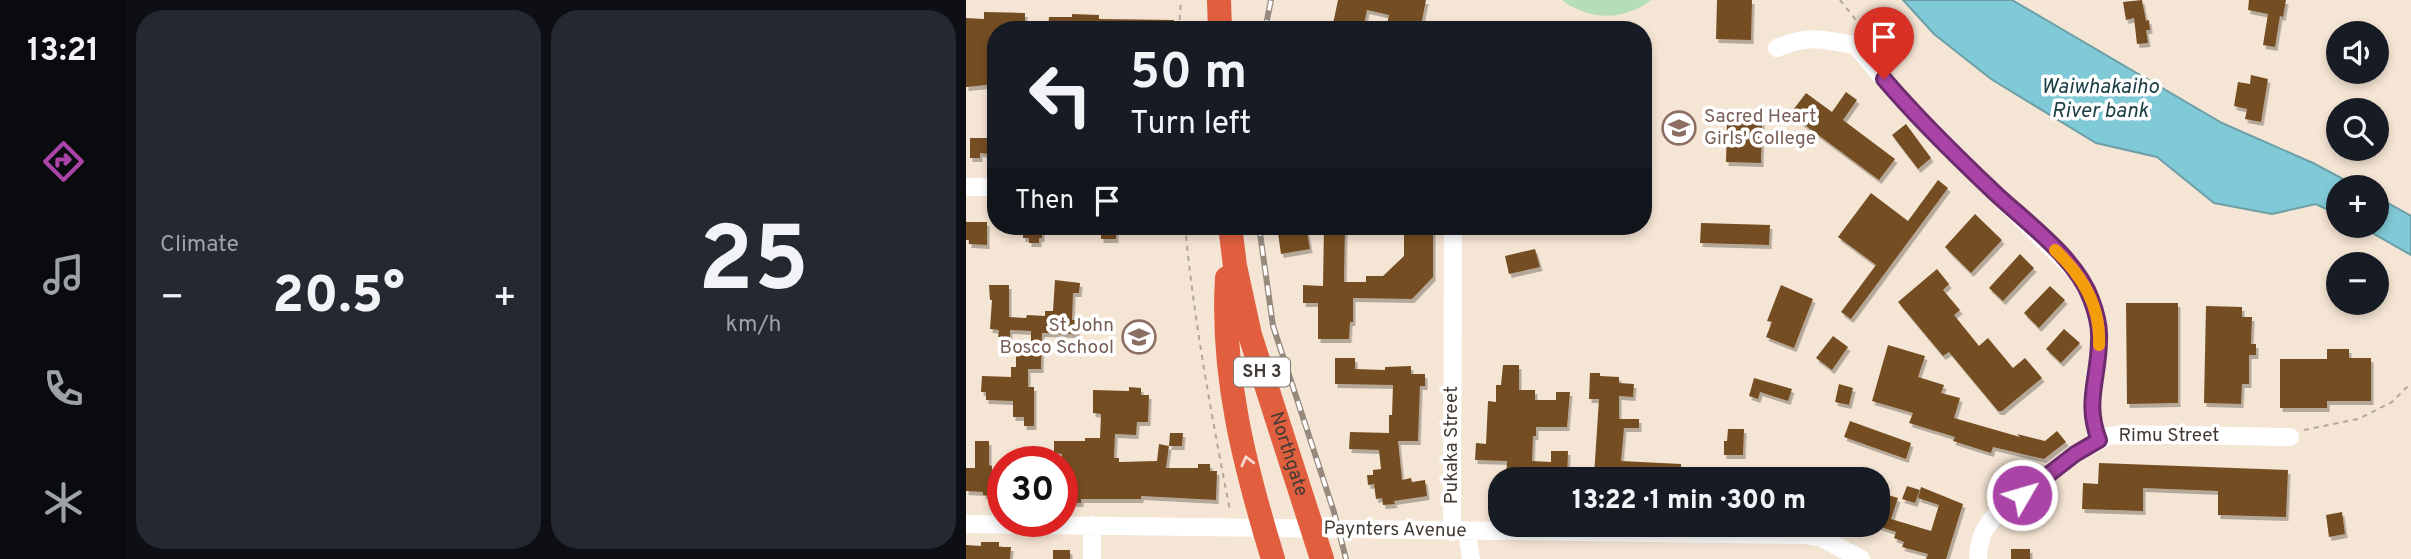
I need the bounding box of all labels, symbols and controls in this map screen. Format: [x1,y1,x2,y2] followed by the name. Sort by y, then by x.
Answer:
[1854,7,1914,79] pin
[1865,18,1903,56] icon: arrive
[2326,21,2389,315] map controls
[2326,21,2389,84] button: sound
[27,32,99,72] text: 13:21
[1130,44,1247,106] text: 50 m
[1015,49,1106,140] icon: left
[2041,74,2160,125] water label: Waiwhakaiho River bank
[2326,98,2389,161] button: search
[1130,105,1251,145] text: Turn left
[1704,105,1816,151] place label: Sacred Heart Girls' College
[1660,109,1698,147] school or university icon: Sacred Heart Girls' College
[39,137,88,186] icon: directions
[2326,175,2389,238] button: +
[1088,182,1126,220] icon: arrive
[1015,185,1074,218] text: Then
[698,208,809,323] text: 25
[160,231,239,260] text: Climate
[39,250,88,299] icon: music
[2326,252,2389,315] button: −
[272,265,405,331] text: 20.5°
[160,275,185,324] text: −
[492,275,517,324] text: +
[726,311,781,340] text: km/h
[1000,314,1114,360] place label: St John Bosco School
[1120,318,1158,356] school or university icon: St John Bosco School
[1234,358,1290,386] road number: SH 3
[39,364,88,413] icon: phone
[1440,386,1464,504] street label: Pukaka Street
[1263,409,1313,499] street label: Northgate
[2118,424,2220,448] street label: Rimu Street
[987,446,1078,537] speed limit sign: 30
[1241,456,1255,468] one-way arrow
[1985,458,2059,532] position arrow
[39,478,88,527] icon: climate
[1572,485,1806,518] text: 13:22 · 1 min · 300 m
[1323,517,1467,543] street label: Paynters Avenue

